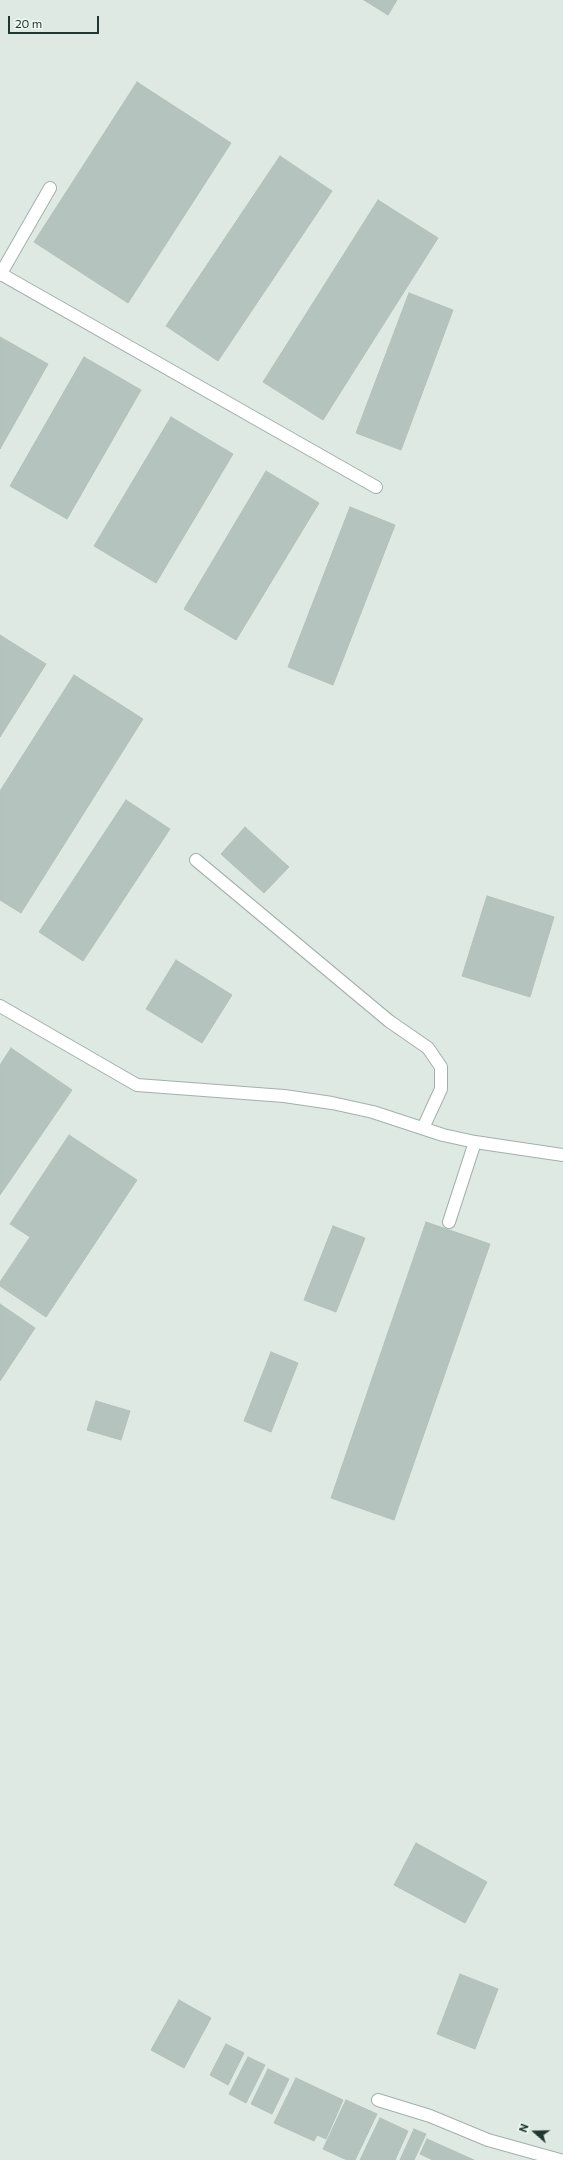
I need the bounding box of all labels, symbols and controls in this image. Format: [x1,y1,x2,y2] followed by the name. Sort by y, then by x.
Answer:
[10,8,101,34] scale bar
[15,16,42,30] text: 20 m
[515,2112,555,2152] north arrow
[516,2122,531,2134] text: N

